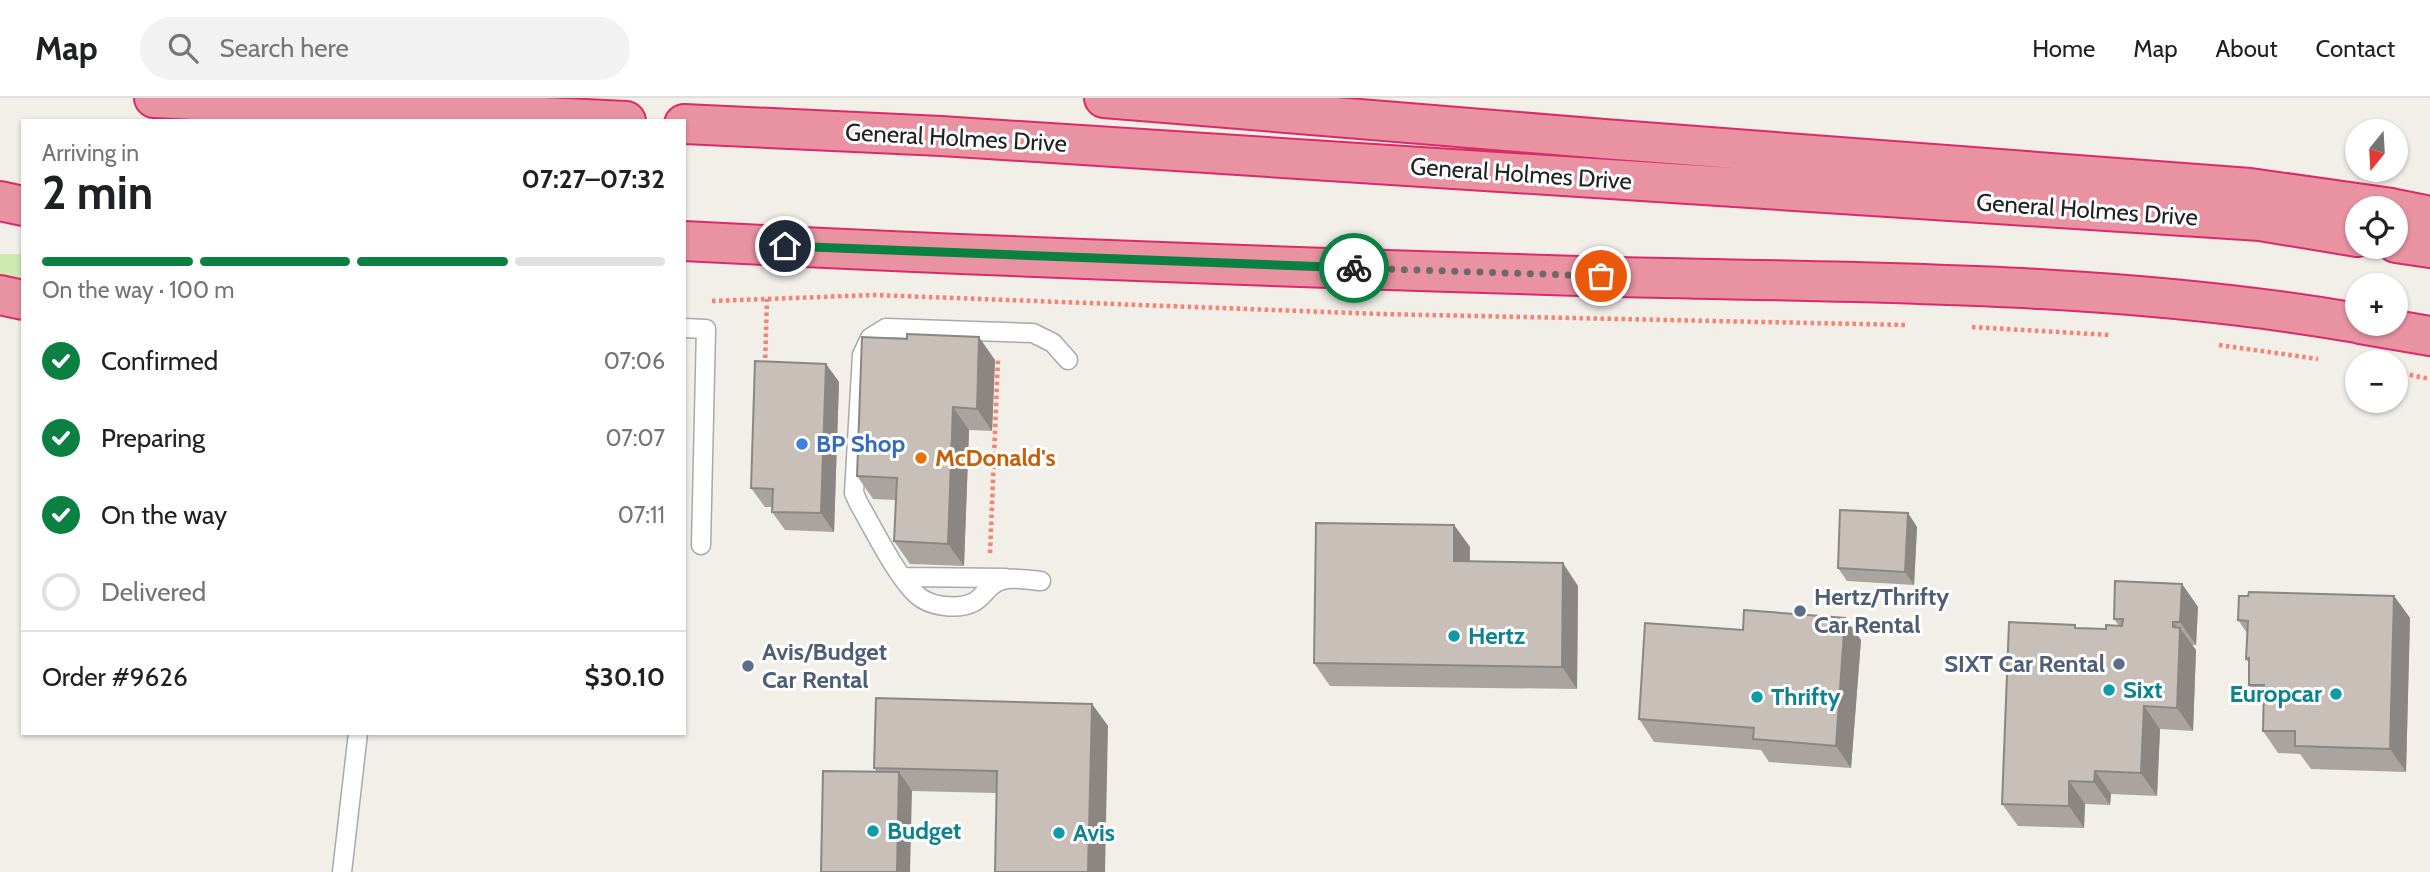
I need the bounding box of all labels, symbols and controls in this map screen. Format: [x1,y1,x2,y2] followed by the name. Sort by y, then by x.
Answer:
[140,17,630,80] search box
[35,28,98,68] text: Map
[164,29,202,67] icon: search
[220,32,349,64] text: Search here
[2032,34,2095,63] text: Home
[2133,34,2178,63] text: Map
[2216,34,2278,63] text: About
[2316,34,2395,63] text: Contact
[844,117,1068,158] street label: General Holmes Drive
[2345,119,2408,182] north arrow
[2345,119,2408,413] map controls
[42,139,139,167] text: Arriving in
[1409,151,1633,196] street label: General Holmes Drive
[521,163,665,195] text: 07:27–07:32
[42,165,153,221] text: 2 min
[1975,187,2199,232] street label: General Holmes Drive
[2345,196,2408,259] button: locate
[755,216,815,276] pin
[766,227,804,265] icon: home
[1319,233,1389,303] courier
[1571,246,1631,306] pin
[1335,249,1373,287] icon: bike
[1582,257,1620,295] icon: bag
[2345,273,2408,336] button: +
[42,276,234,304] text: On the way · 100 m
[42,342,80,380] icon: check
[101,345,218,377] text: Confirmed
[604,347,665,375] text: 07:06
[2345,350,2408,413] button: −
[42,419,80,457] icon: check
[101,422,205,454] text: Preparing
[605,424,665,452] text: 07:07
[816,429,905,458] place label: BP Shop
[794,436,810,452] marker: BP Shop
[935,443,1056,472] place label: McDonald's
[913,450,929,466] marker: McDonald's
[42,496,80,534] icon: check
[101,499,227,531] text: On the way
[618,501,665,529] text: 07:11
[101,576,206,608] text: Delivered
[1814,582,1949,639] place label: Hertz/Thrifty Car Rental
[1792,603,1808,619] marker: Hertz/Thrifty Car Rental
[1468,621,1525,650] place label: Hertz
[1446,628,1462,644] marker: Hertz
[762,637,887,694] place label: Avis/Budget Car Rental
[1944,649,2105,678] place label: SIXT Car Rental
[2111,656,2127,672] marker: SIXT Car Rental
[740,658,756,674] marker: Avis/Budget Car Rental
[42,661,188,693] text: Order #9626
[585,661,665,693] text: $30.10
[2123,675,2163,704] place label: Sixt
[2229,679,2322,708] place label: Europcar
[1771,682,1840,711] place label: Thrifty
[2101,682,2117,698] marker: Sixt
[2328,686,2344,702] marker: Europcar
[1749,689,1765,705] marker: Thrifty
[887,816,961,845] place label: Budget
[1073,818,1115,847] place label: Avis
[865,823,881,839] marker: Budget
[1051,825,1067,841] marker: Avis

